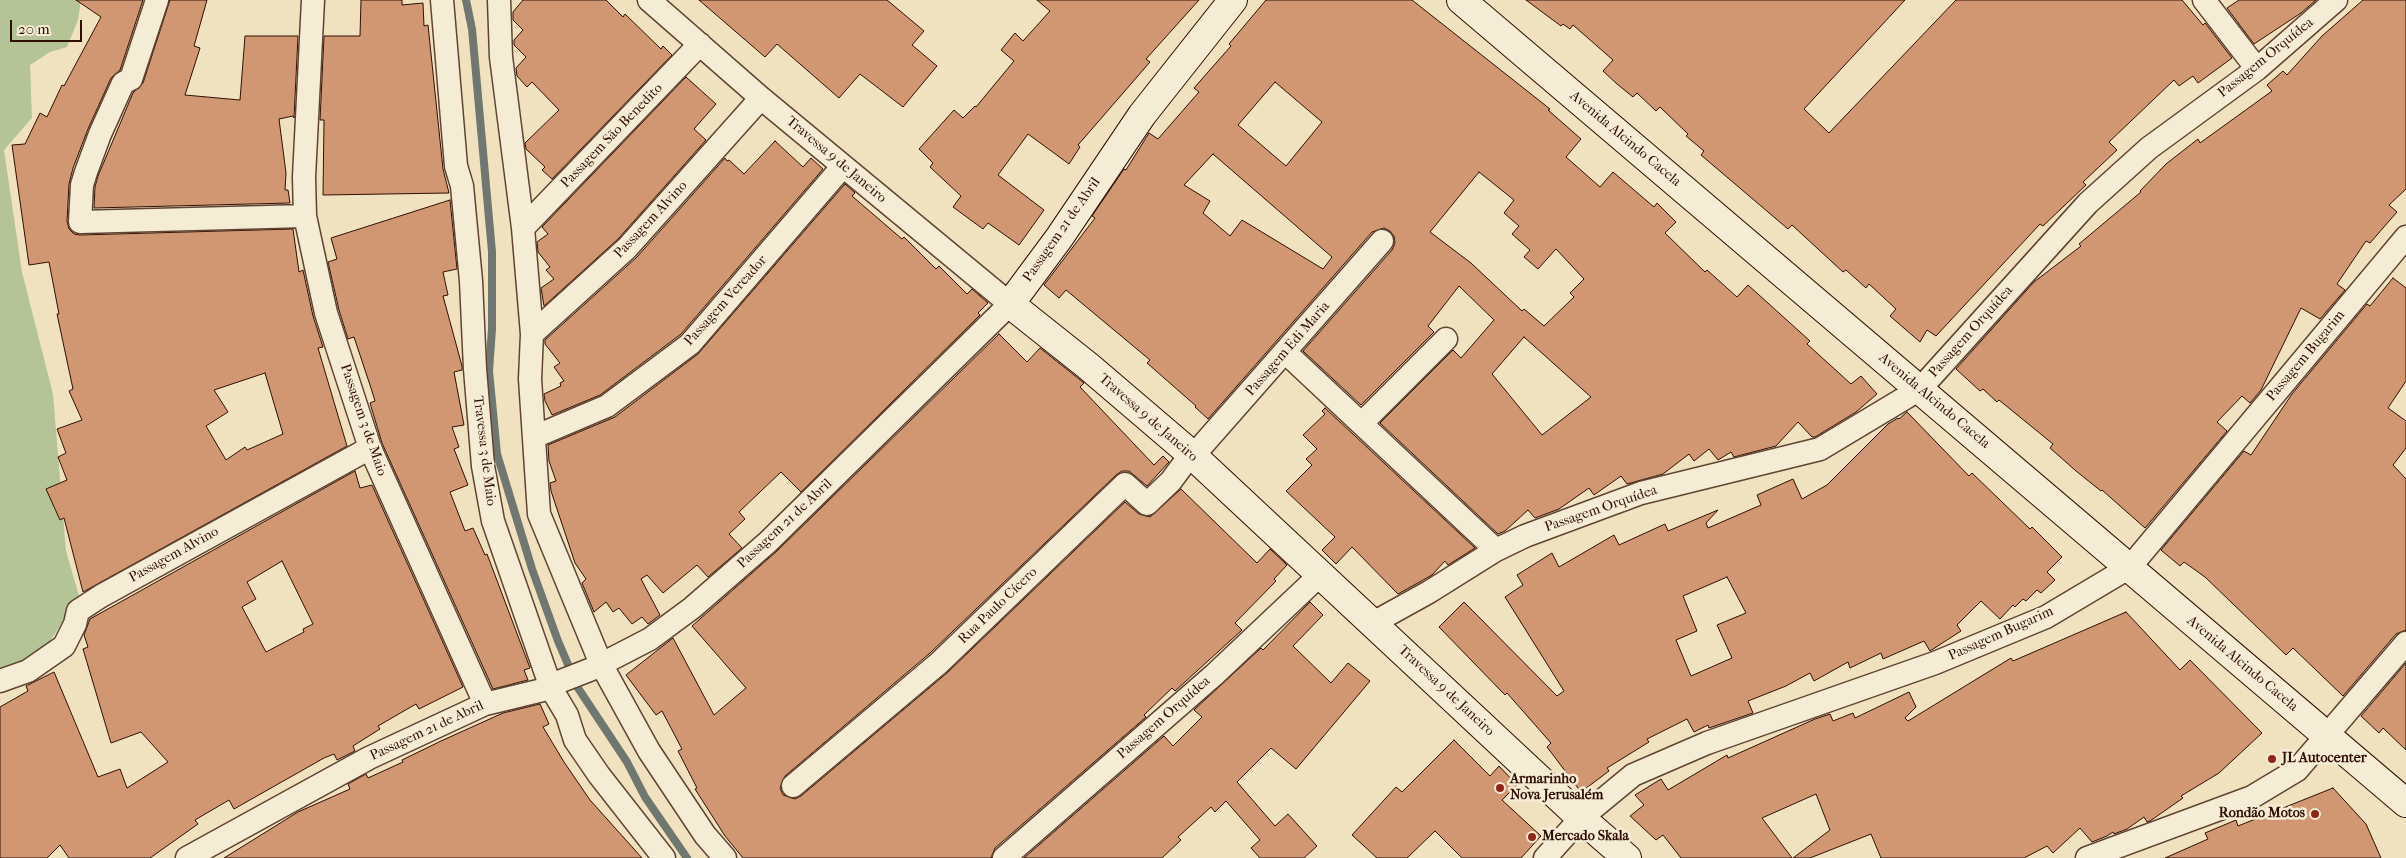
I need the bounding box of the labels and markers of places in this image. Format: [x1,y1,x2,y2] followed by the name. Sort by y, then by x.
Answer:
[2282,751,2367,767] place label: JL Autocenter
[2266,753,2278,765] marker: JL Autocenter
[1510,772,1603,804] place label: Armarinho Nova Jerusalém
[1494,782,1506,794] marker: Armarinho Nova Jerusalém
[2219,806,2305,822] place label: Rondão Motos
[2309,808,2321,820] marker: Rondão Motos
[1542,829,1629,845] place label: Mercado Skala
[1526,831,1538,843] marker: Mercado Skala

